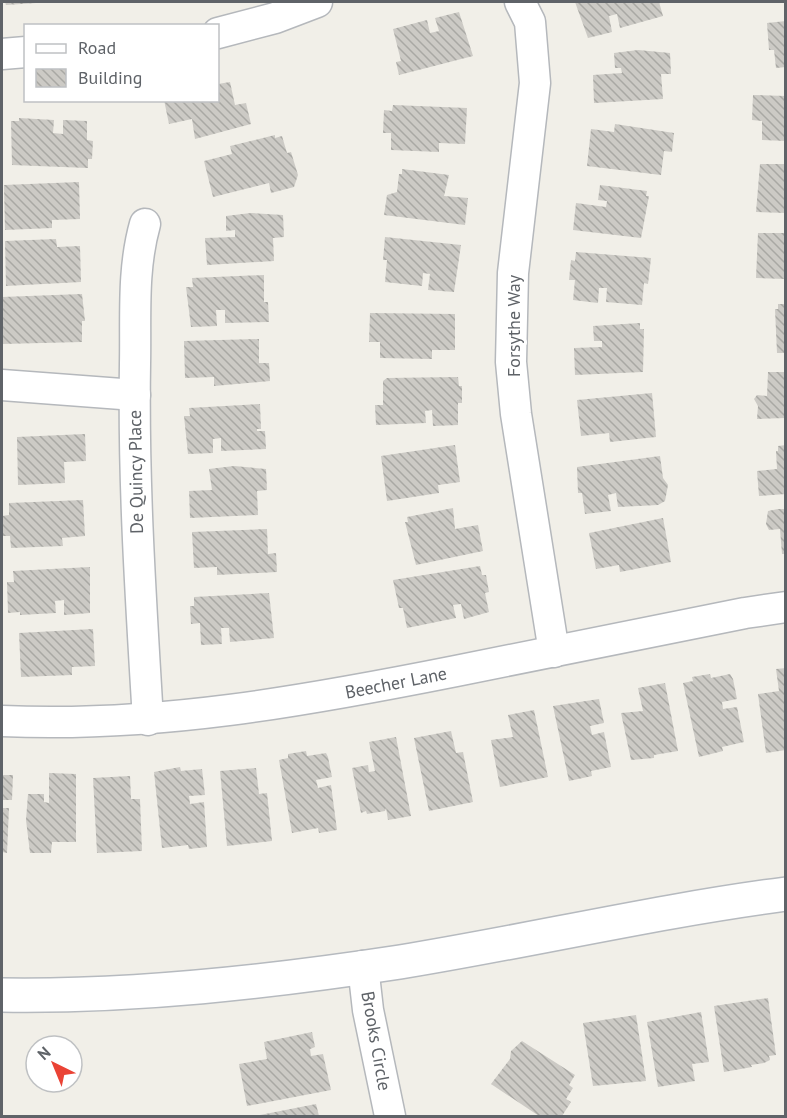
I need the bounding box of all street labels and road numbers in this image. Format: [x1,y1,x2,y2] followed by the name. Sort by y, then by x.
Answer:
[502,274,525,377] street label: Forsythe Way
[123,410,148,534] street label: De Quincy Place
[343,661,449,704] street label: Beecher Lane
[356,989,397,1092] street label: Brooks Circle

